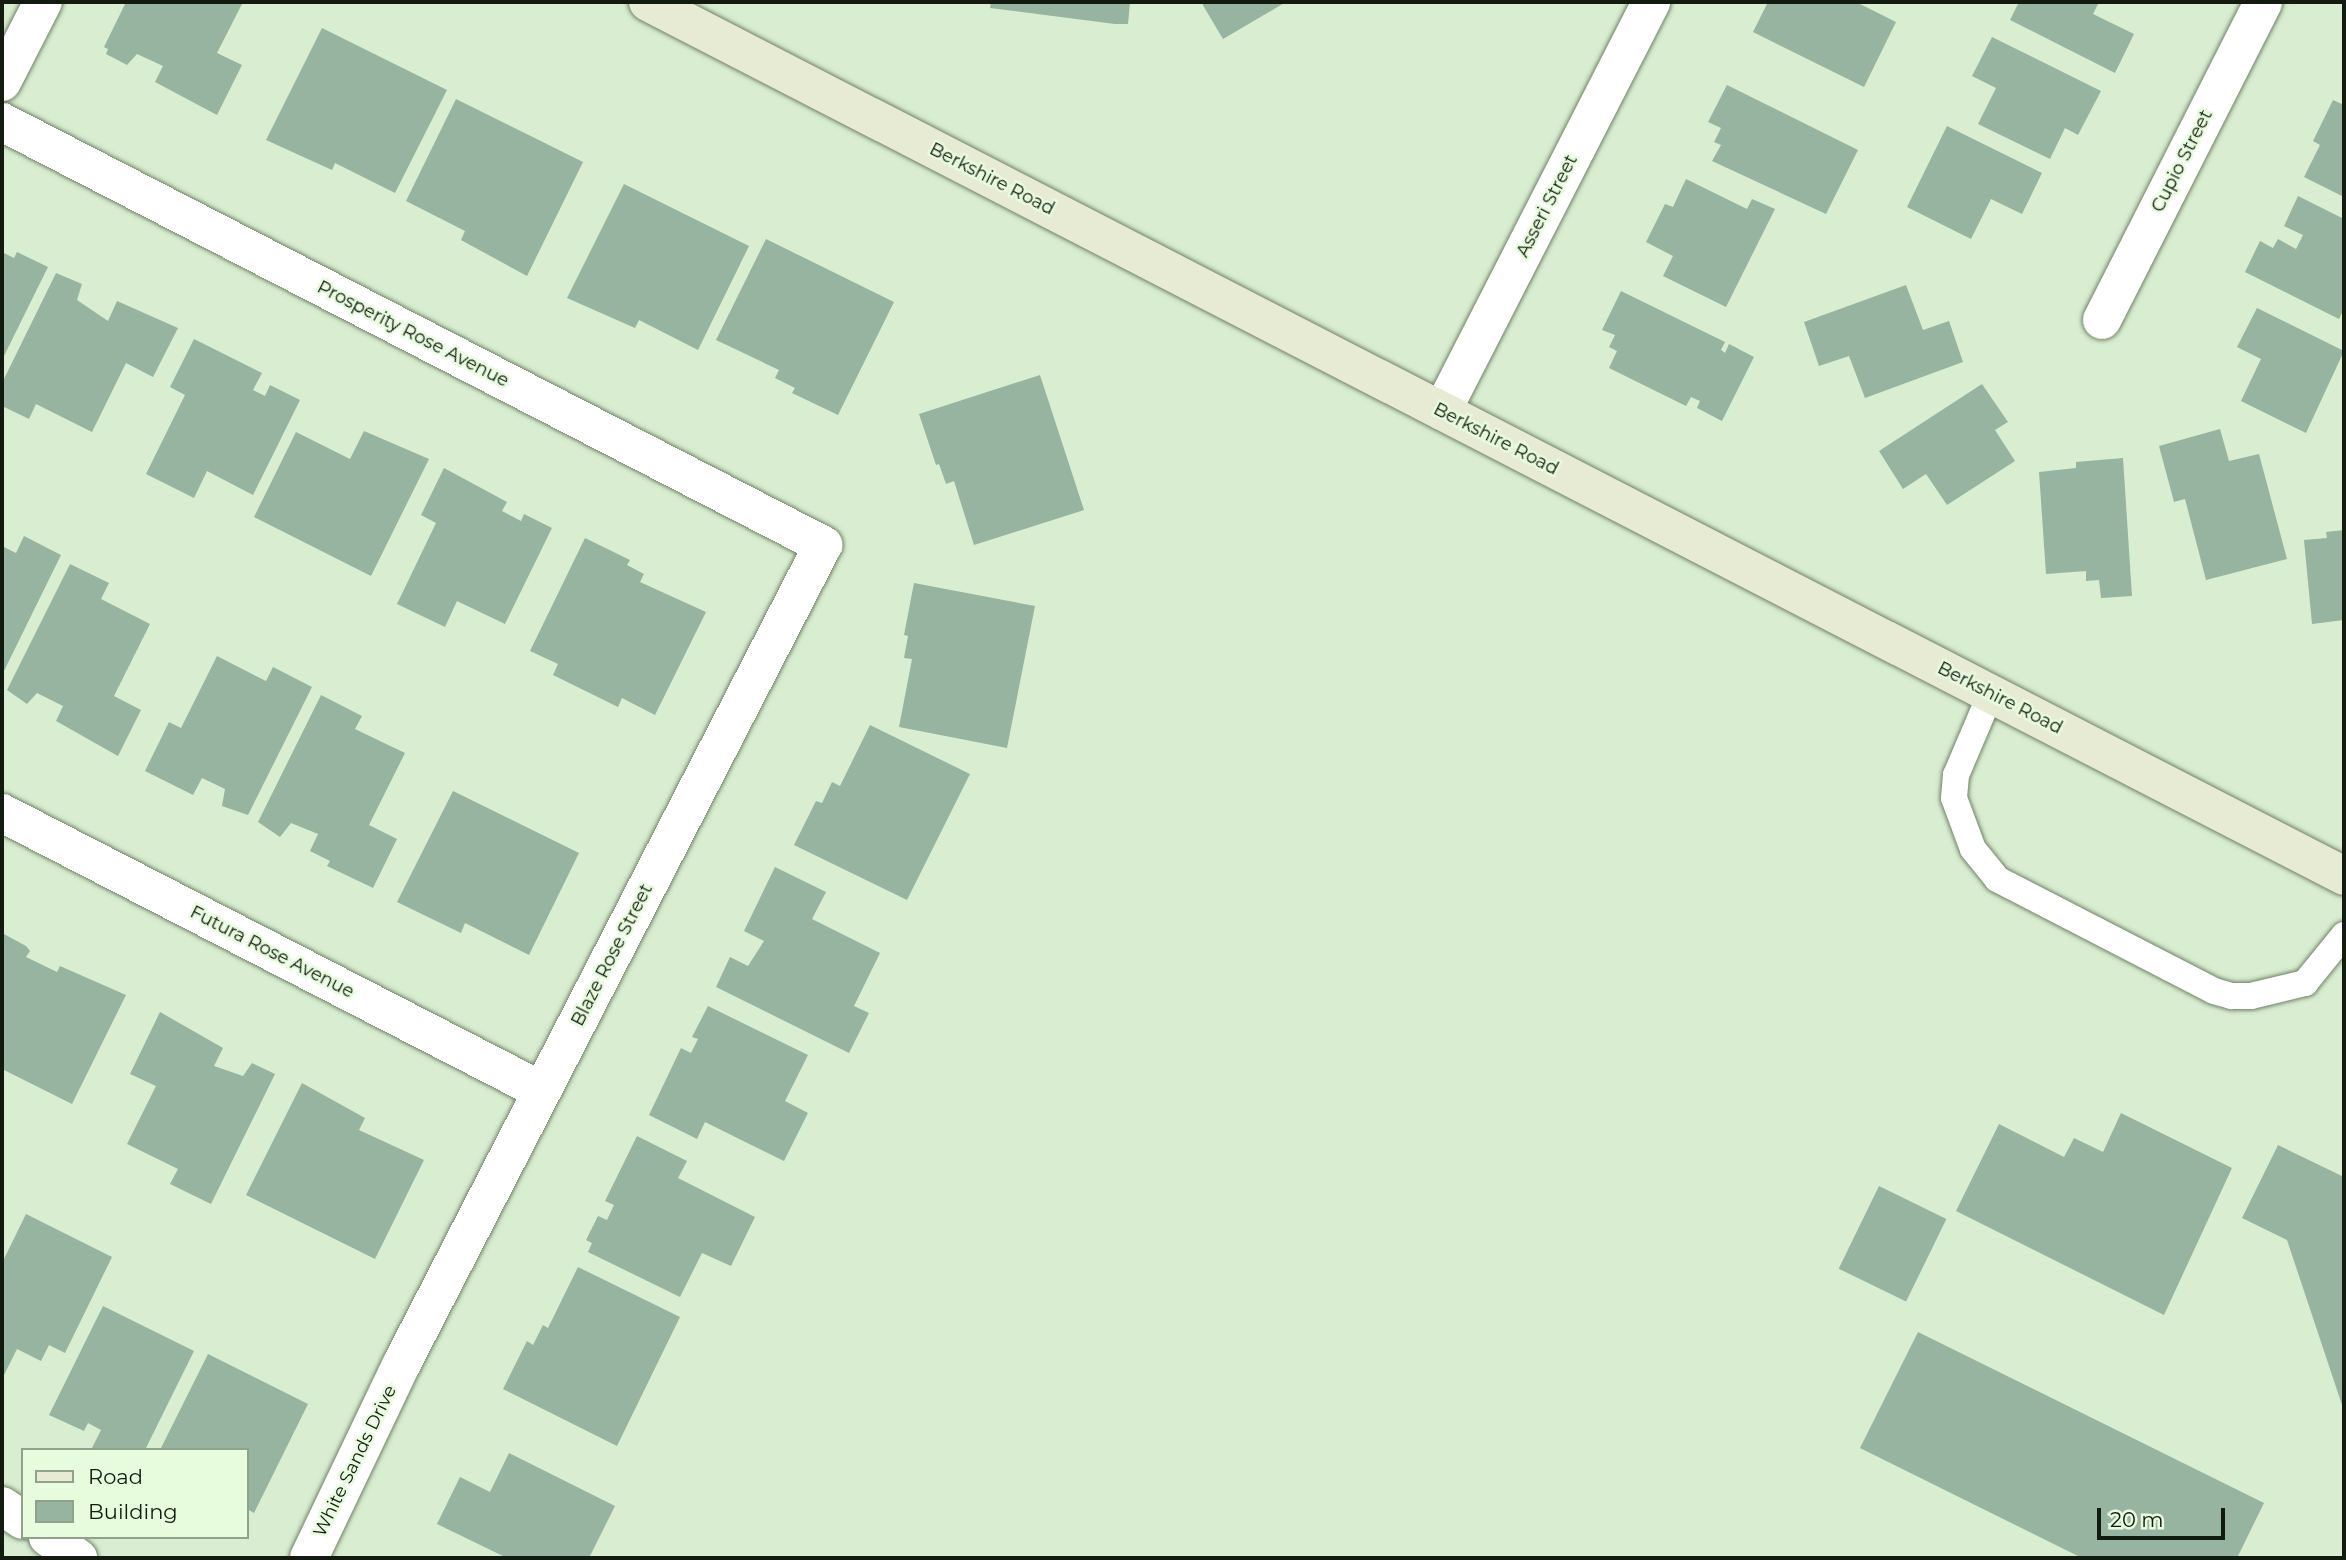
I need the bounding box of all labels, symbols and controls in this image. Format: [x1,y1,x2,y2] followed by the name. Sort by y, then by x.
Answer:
[2147,106,2217,216] street label: Cupio Street
[926,138,1058,220] street label: Berkshire Road
[1512,151,1582,261] street label: Asseri Street
[314,276,512,392] street label: Prosperity Rose Avenue
[1430,398,1562,480] street label: Berkshire Road
[1934,657,2066,739] street label: Berkshire Road
[567,880,657,1030] street label: Blaze Rose Street
[186,901,358,1003] street label: Futura Rose Avenue
[309,1382,401,1540] street label: White Sands Drive
[21,1448,248,1539] legend
[88,1464,143,1489] text: Road
[2101,1494,2229,1538] scale bar
[88,1499,178,1524] text: Building
[2110,1507,2164,1532] text: 20 m

